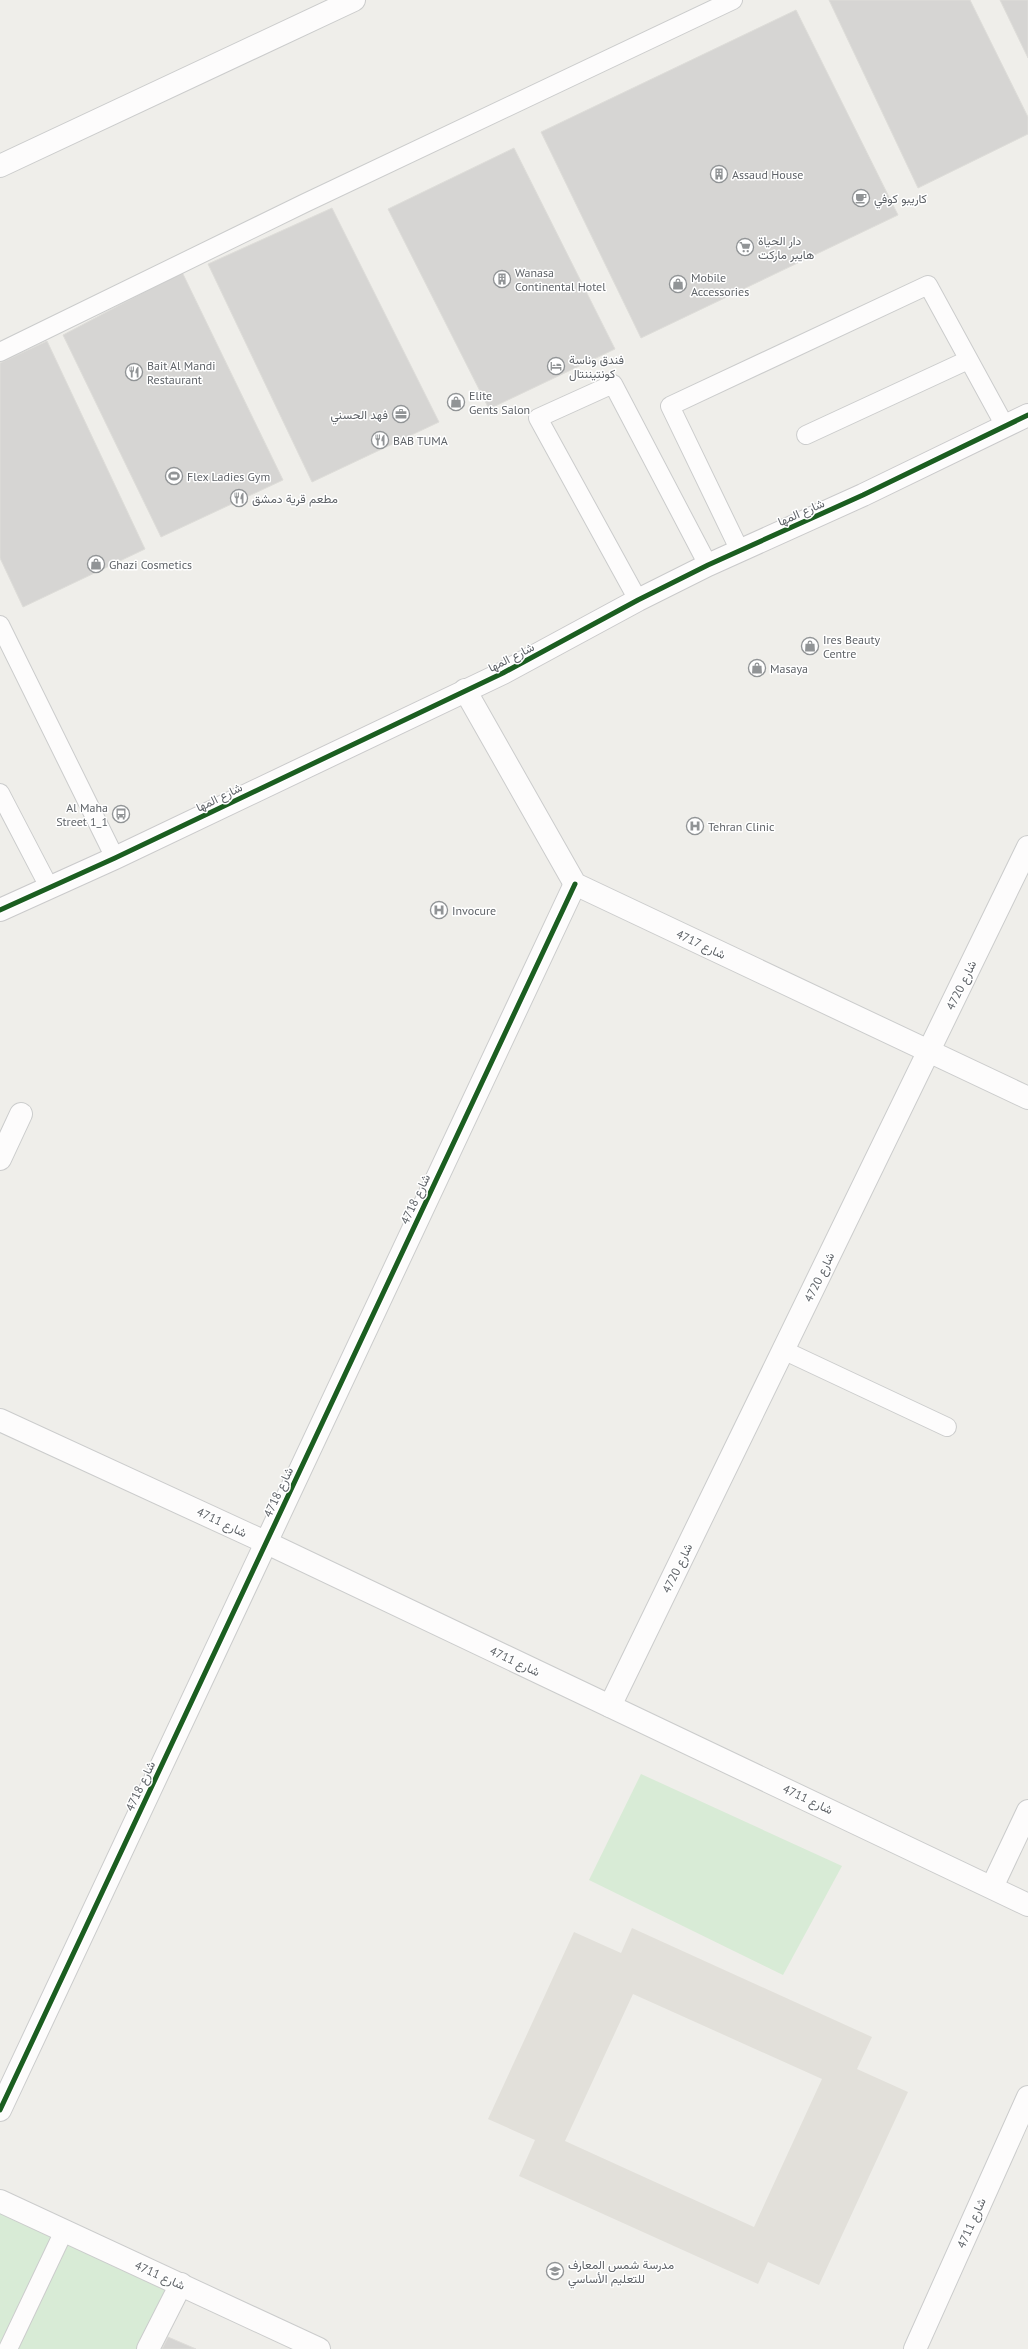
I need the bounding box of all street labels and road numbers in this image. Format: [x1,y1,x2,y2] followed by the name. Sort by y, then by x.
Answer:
[775,495,828,531] street label: شارع المها
[486,639,537,677] street label: شارع المها
[193,779,245,816] street label: شارع المها
[673,926,728,964] street label: 4717 شارع
[943,958,981,1013] street label: 4720 شارع
[397,1172,435,1227] street label: 4718 شارع
[801,1250,839,1305] street label: 4720 شارع
[260,1465,298,1520] street label: 4718 شارع
[194,1504,249,1542] street label: 4711 شارع
[659,1541,697,1596] street label: 4720 شارع
[487,1643,542,1681] street label: 4711 شارع
[122,1759,160,1814] street label: 4718 شارع
[780,1781,835,1819] street label: 4711 شارع
[953,2196,991,2251] street label: 4711 شارع
[132,2257,187,2295] street label: 4711 شارع

